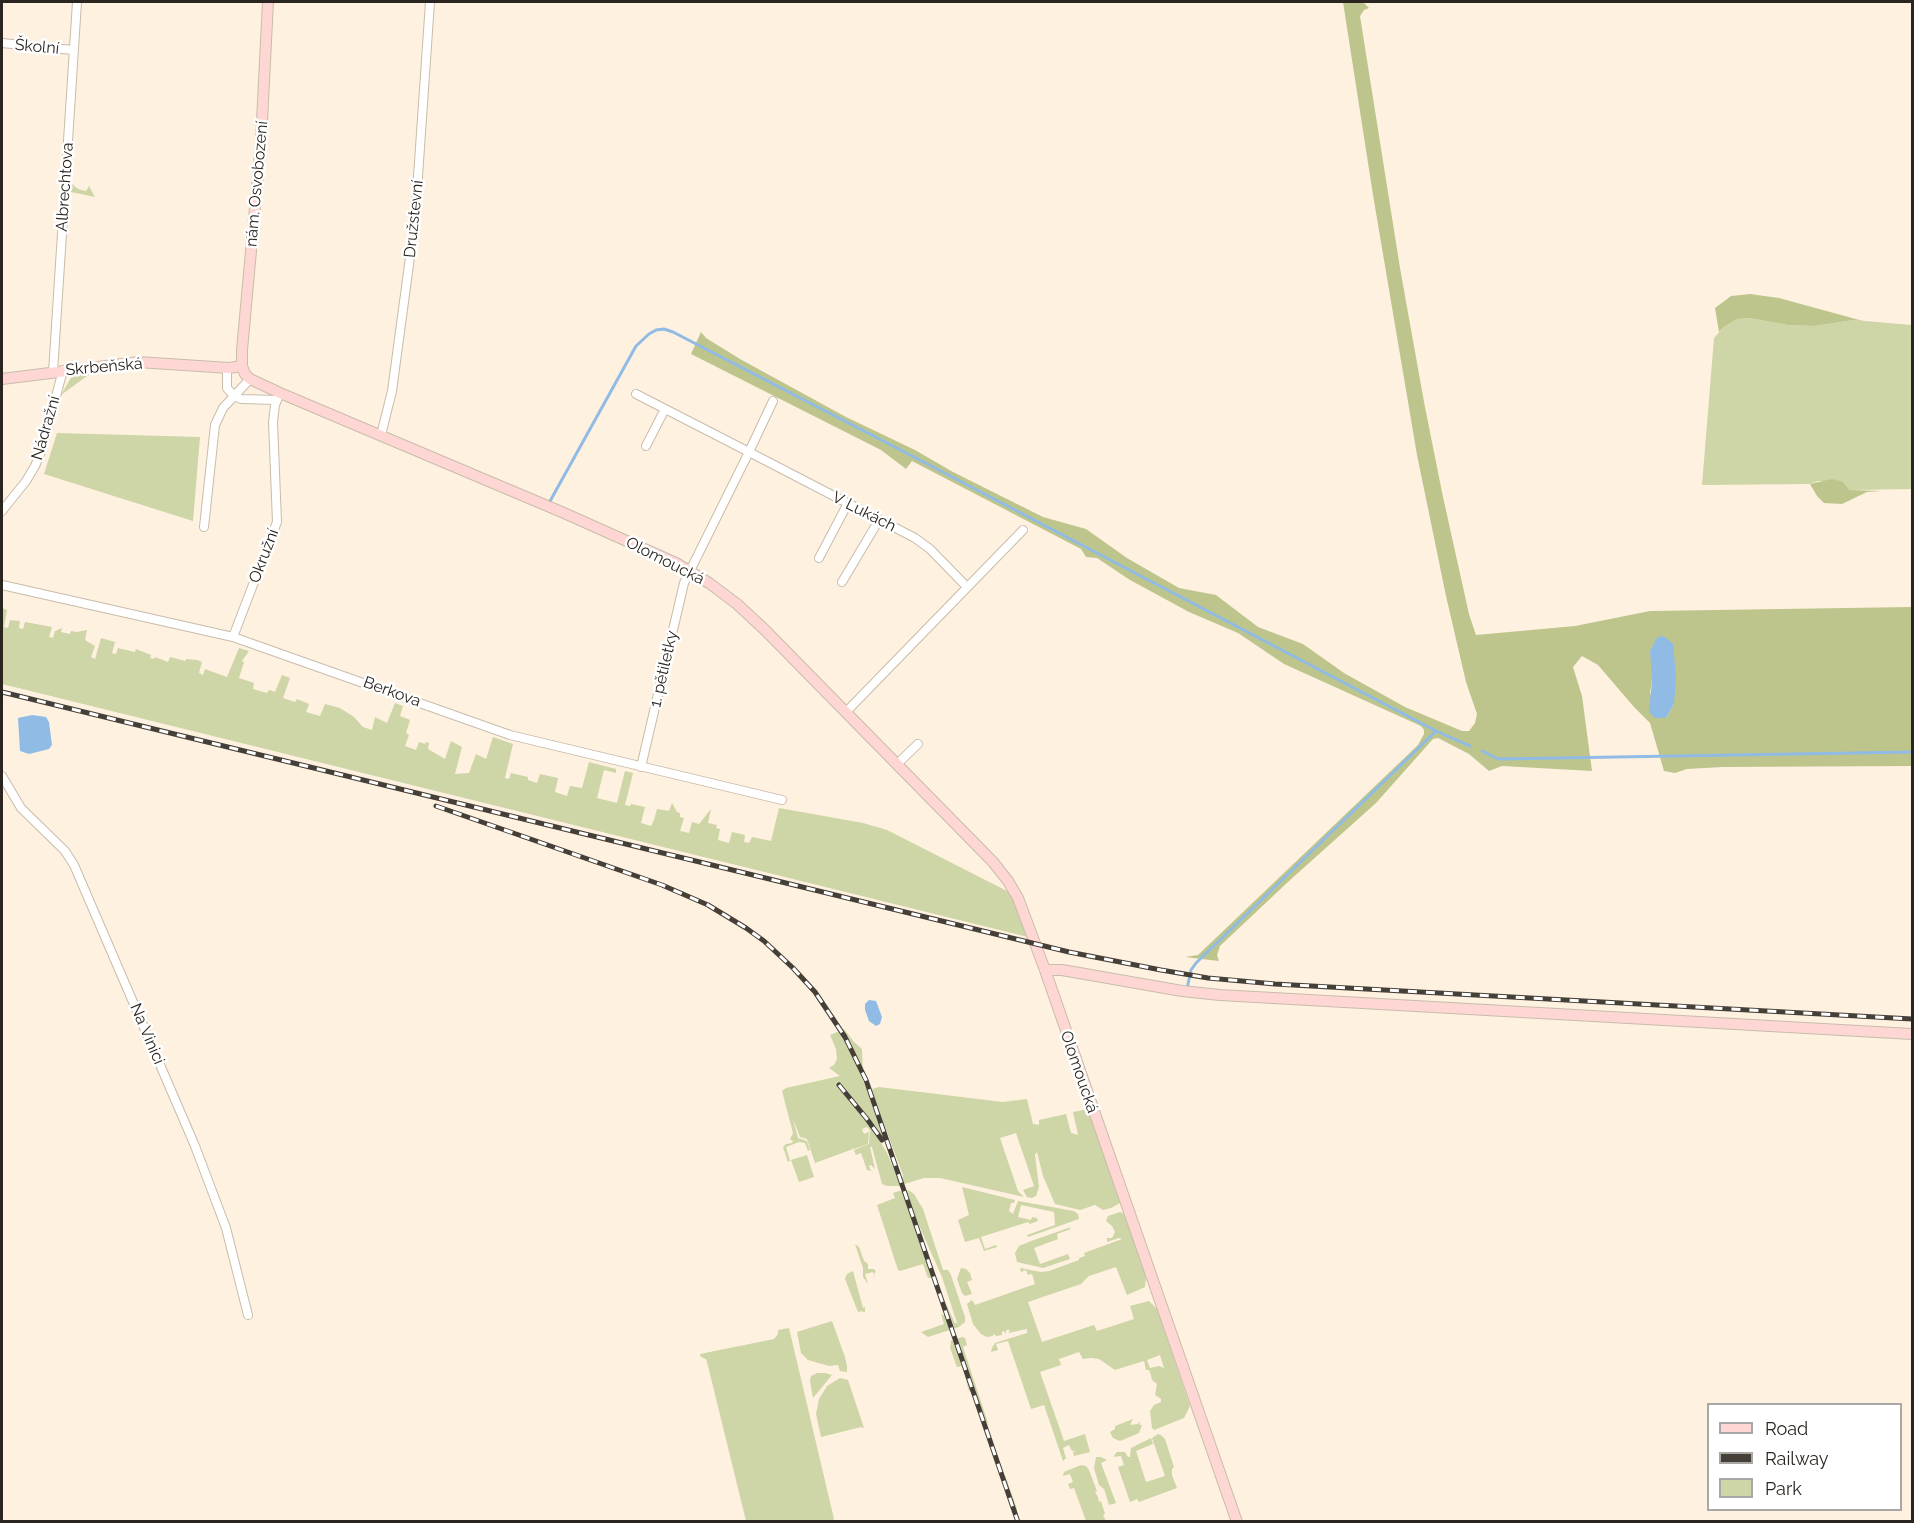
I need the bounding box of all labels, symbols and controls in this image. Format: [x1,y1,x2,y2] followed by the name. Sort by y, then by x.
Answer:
[14,35,60,59] street label: Školní
[242,120,272,248] street label: nám. Osvobození
[52,142,78,232] street label: Albrechtova
[400,179,428,259] street label: Družstevní
[65,354,143,380] street label: Skrbeňská
[28,394,64,462] street label: Nádražní
[829,488,899,536] street label: V Lukách
[245,526,283,586] street label: Okružní
[623,533,707,589] street label: Olomoucká
[646,629,682,709] street label: 1. pětiletky
[361,673,423,711] street label: Berkova
[126,1001,168,1067] street label: Na Vinici
[1056,1028,1102,1116] street label: Olomoucká
[1707,1403,1902,1511] legend
[1765,1418,1808,1439] text: Road
[1765,1448,1829,1469] text: Railway
[1765,1478,1802,1499] text: Park

